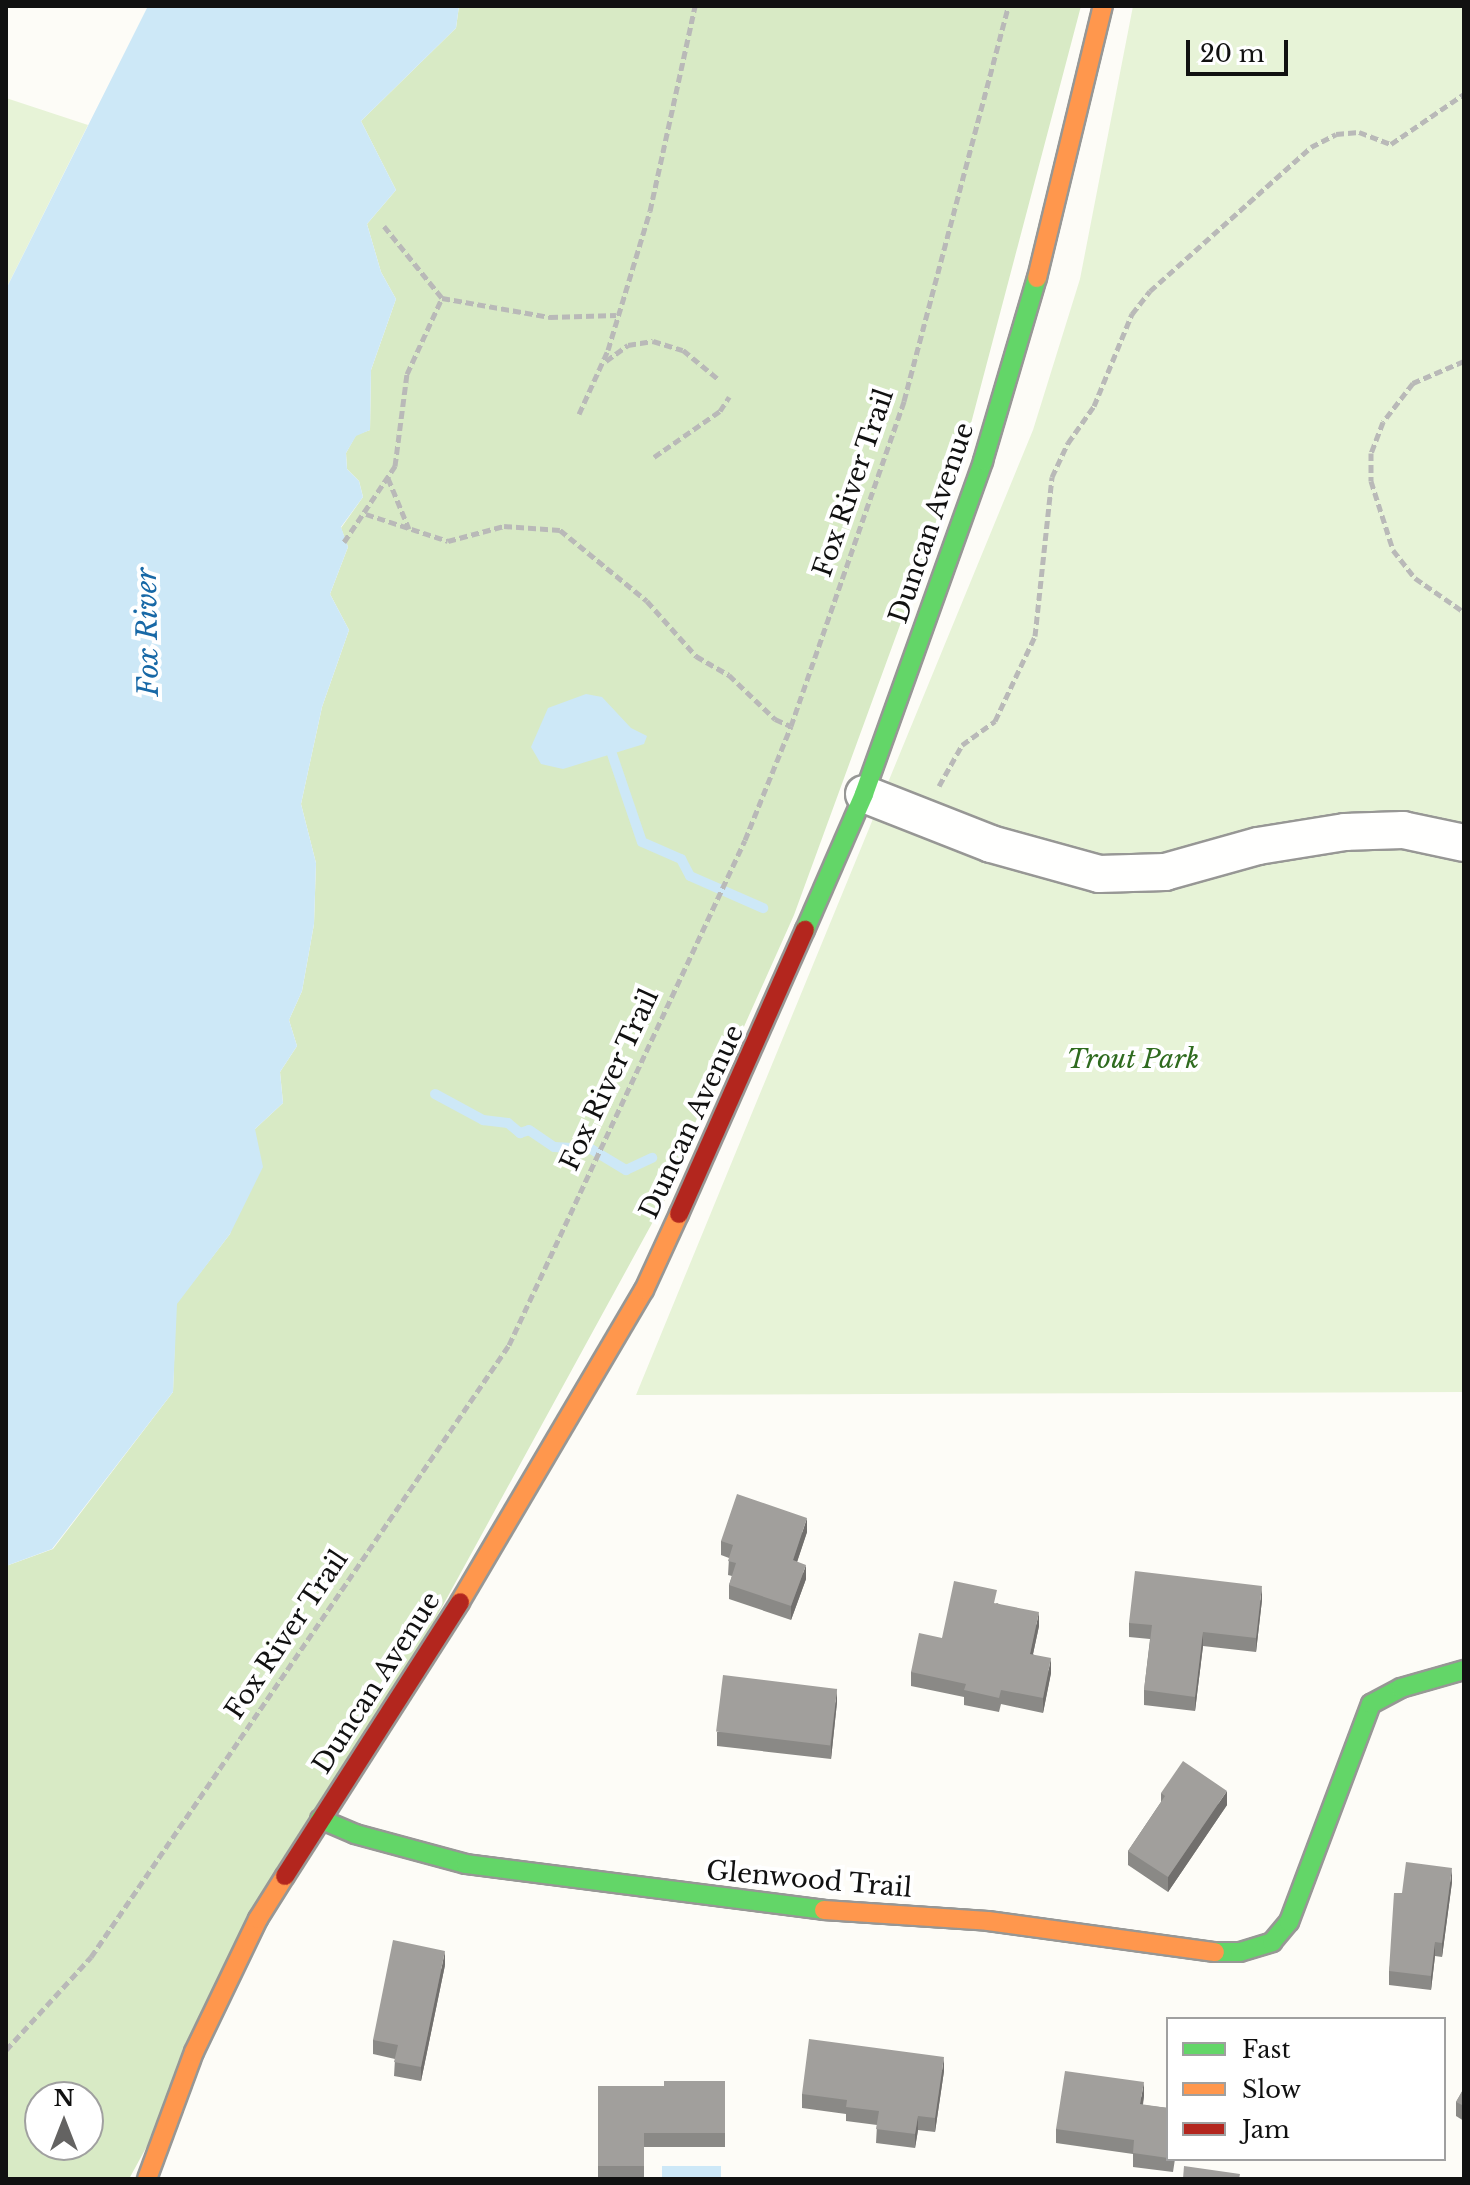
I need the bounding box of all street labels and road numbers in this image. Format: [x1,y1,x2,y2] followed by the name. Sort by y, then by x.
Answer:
[807,384,901,582] street label: Fox River Trail
[883,418,981,628] street label: Duncan Avenue
[554,983,666,1177] street label: Fox River Trail
[633,1020,751,1224] street label: Duncan Avenue
[219,1544,355,1726] street label: Fox River Trail
[306,1586,448,1780] street label: Duncan Avenue
[704,1855,914,1905] street label: Glenwood Trail

